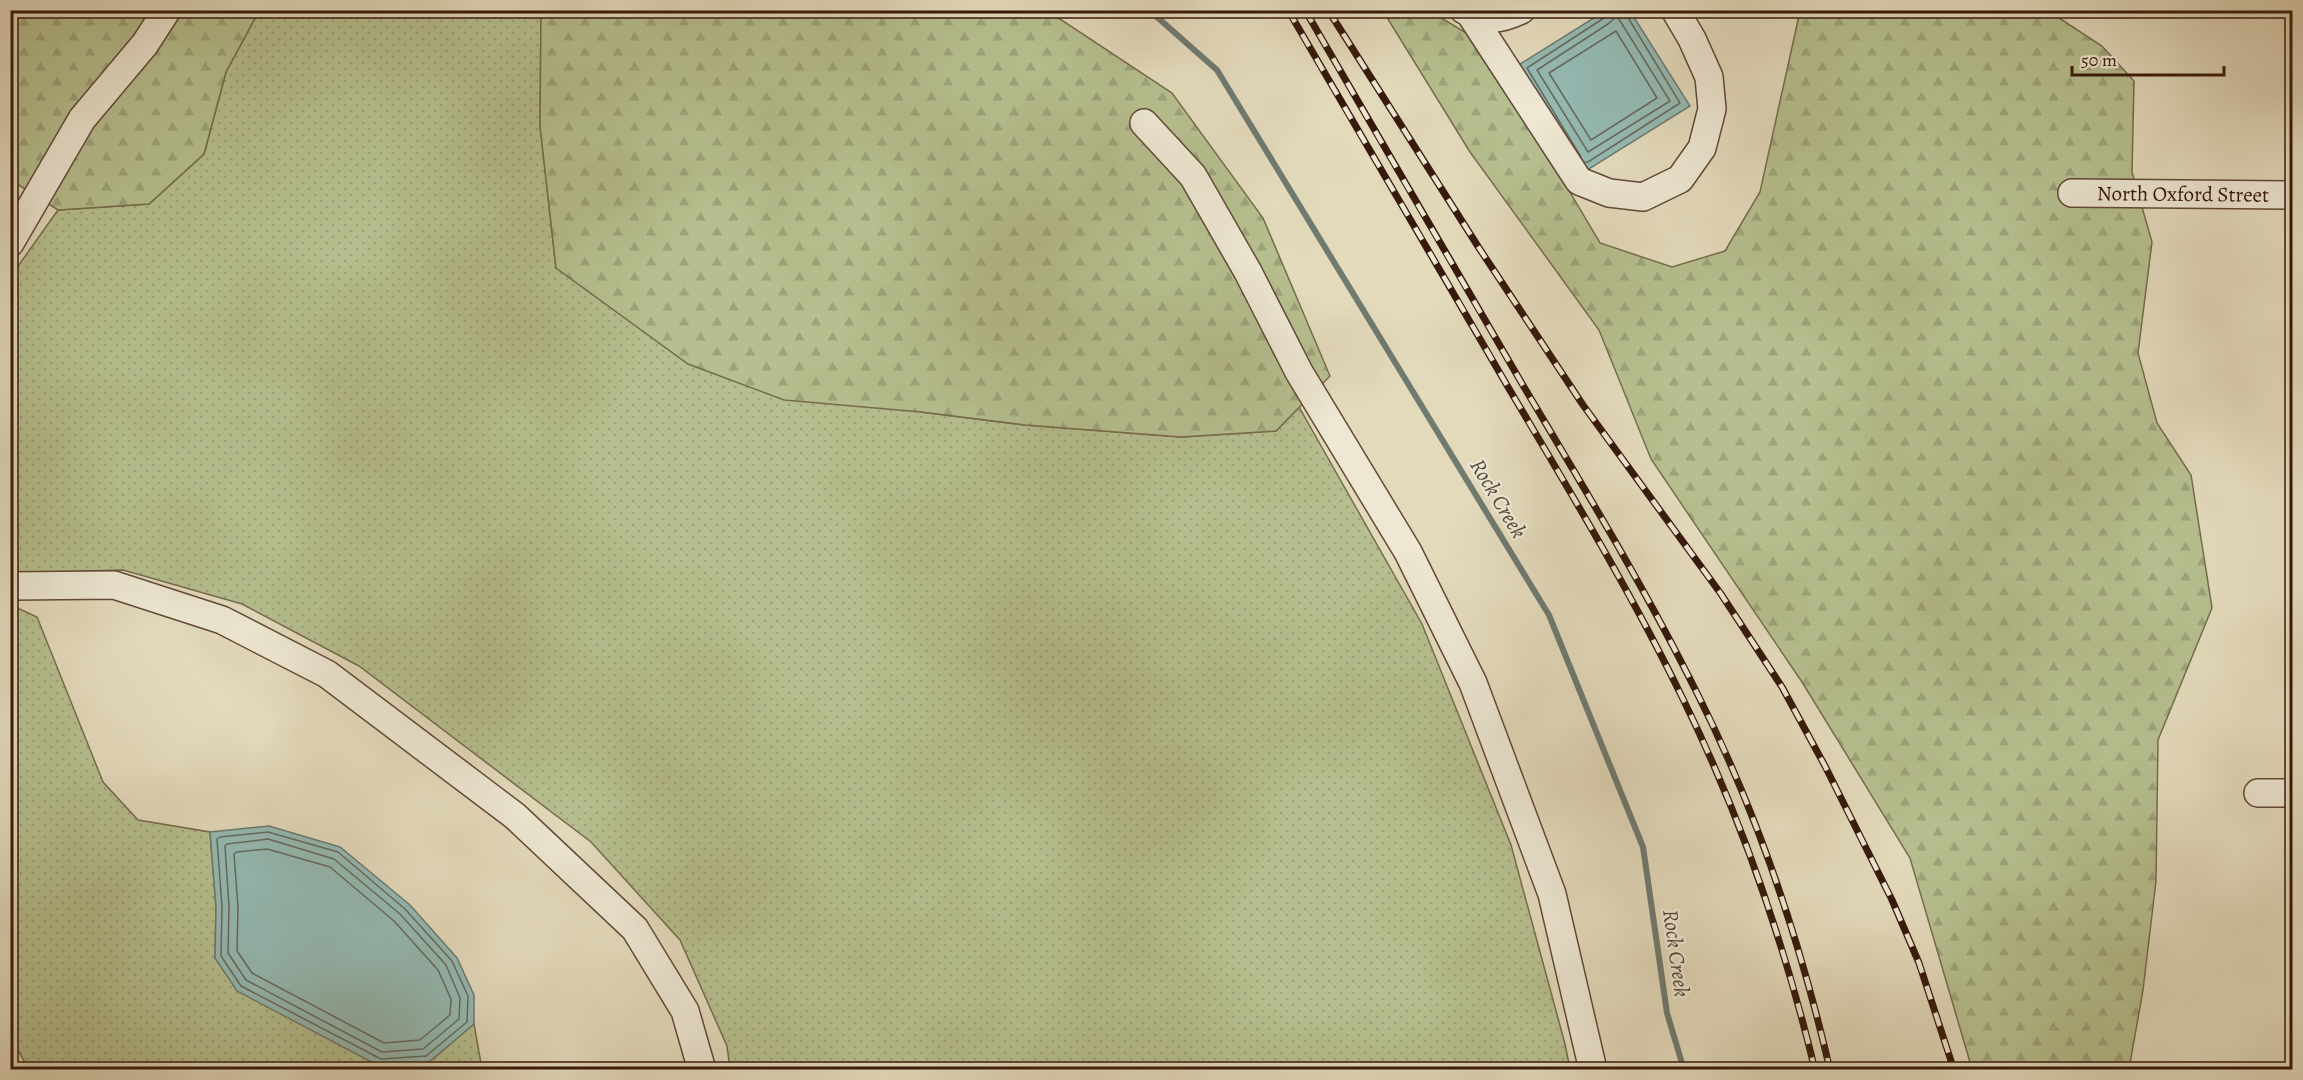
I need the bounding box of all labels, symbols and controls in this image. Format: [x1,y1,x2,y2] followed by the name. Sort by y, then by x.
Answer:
[2072,39,2224,77] scale bar
[2081,48,2117,72] text: 50 m
[2097,179,2269,209] street label: North Oxford Street
[1463,453,1534,544] water label: Rock Creek
[1655,907,1697,999] water label: Rock Creek

